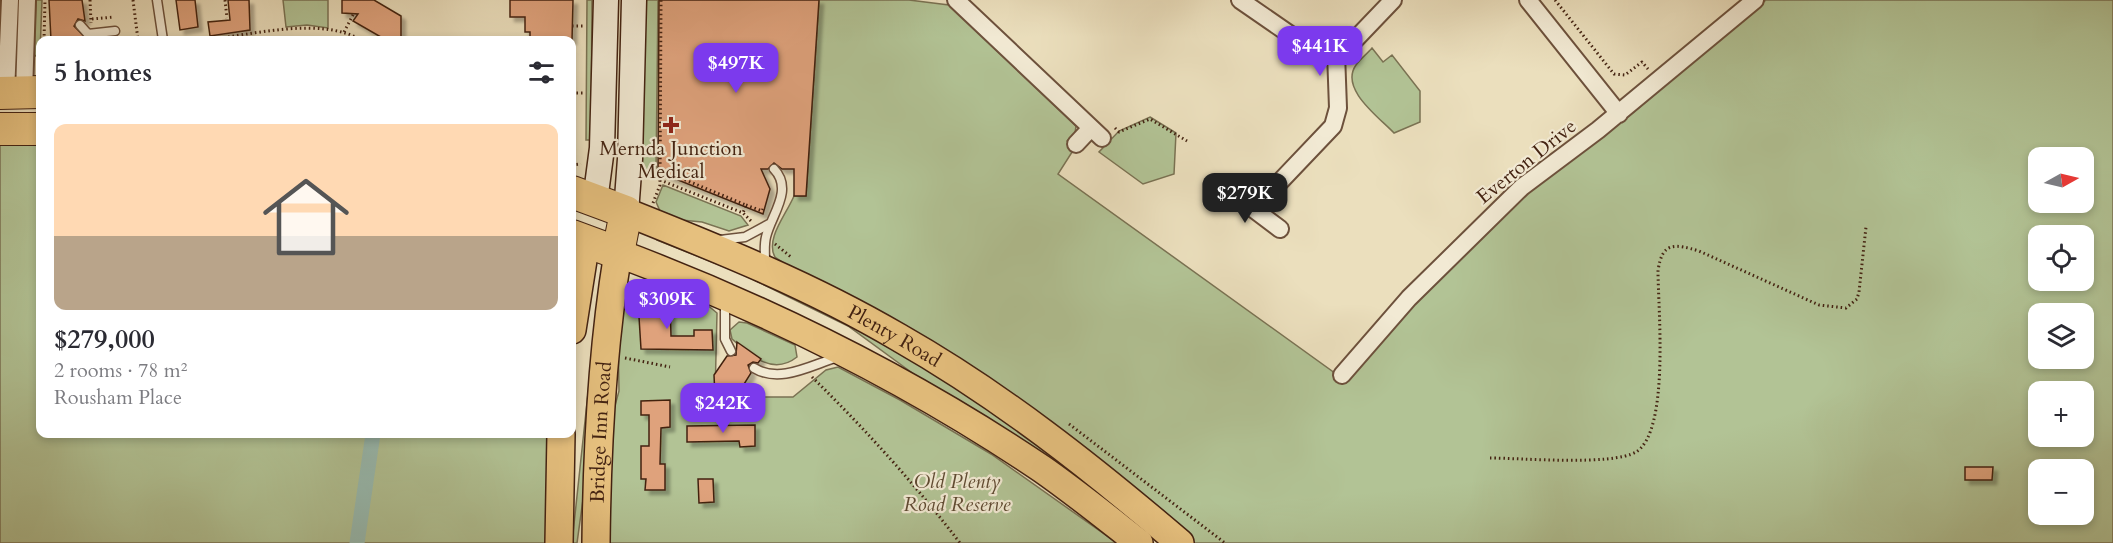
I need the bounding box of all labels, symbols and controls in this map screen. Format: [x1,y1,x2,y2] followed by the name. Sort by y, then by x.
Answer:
[1278,26,1362,77] pin: $441K
[1291,32,1349,59] text: $441K
[694,43,778,94] pin: $497K
[707,49,765,76] text: $497K
[54,55,152,90] text: 5 homes
[525,56,558,89] icon: filters
[1471,113,1582,210] street label: Everton Drive
[662,116,680,134] marker: Mernda Junction Medical
[599,135,743,185] place label: Mernda Junction Medical
[2028,147,2094,213] north arrow
[2028,147,2094,525] map controls
[252,163,360,271] icon: home
[1203,173,1287,224] pin: $279K
[1216,179,1274,206] text: $279K
[2028,225,2094,291] button: locate
[625,279,709,330] pin: $309K
[638,285,696,312] text: $309K
[843,299,947,374] street label: Plenty Road
[2028,303,2094,369] button: layers
[54,322,155,357] text: $279,000
[54,357,187,384] text: 2 rooms · 78 m²
[584,360,618,503] street label: Bridge Inn Road
[2028,381,2094,447] button: +
[681,383,765,434] pin: $242K
[54,384,182,411] text: Rousham Place
[694,389,752,416] text: $242K
[2028,459,2094,525] button: −
[903,468,1011,518] park label: Old Plenty Road Reserve

